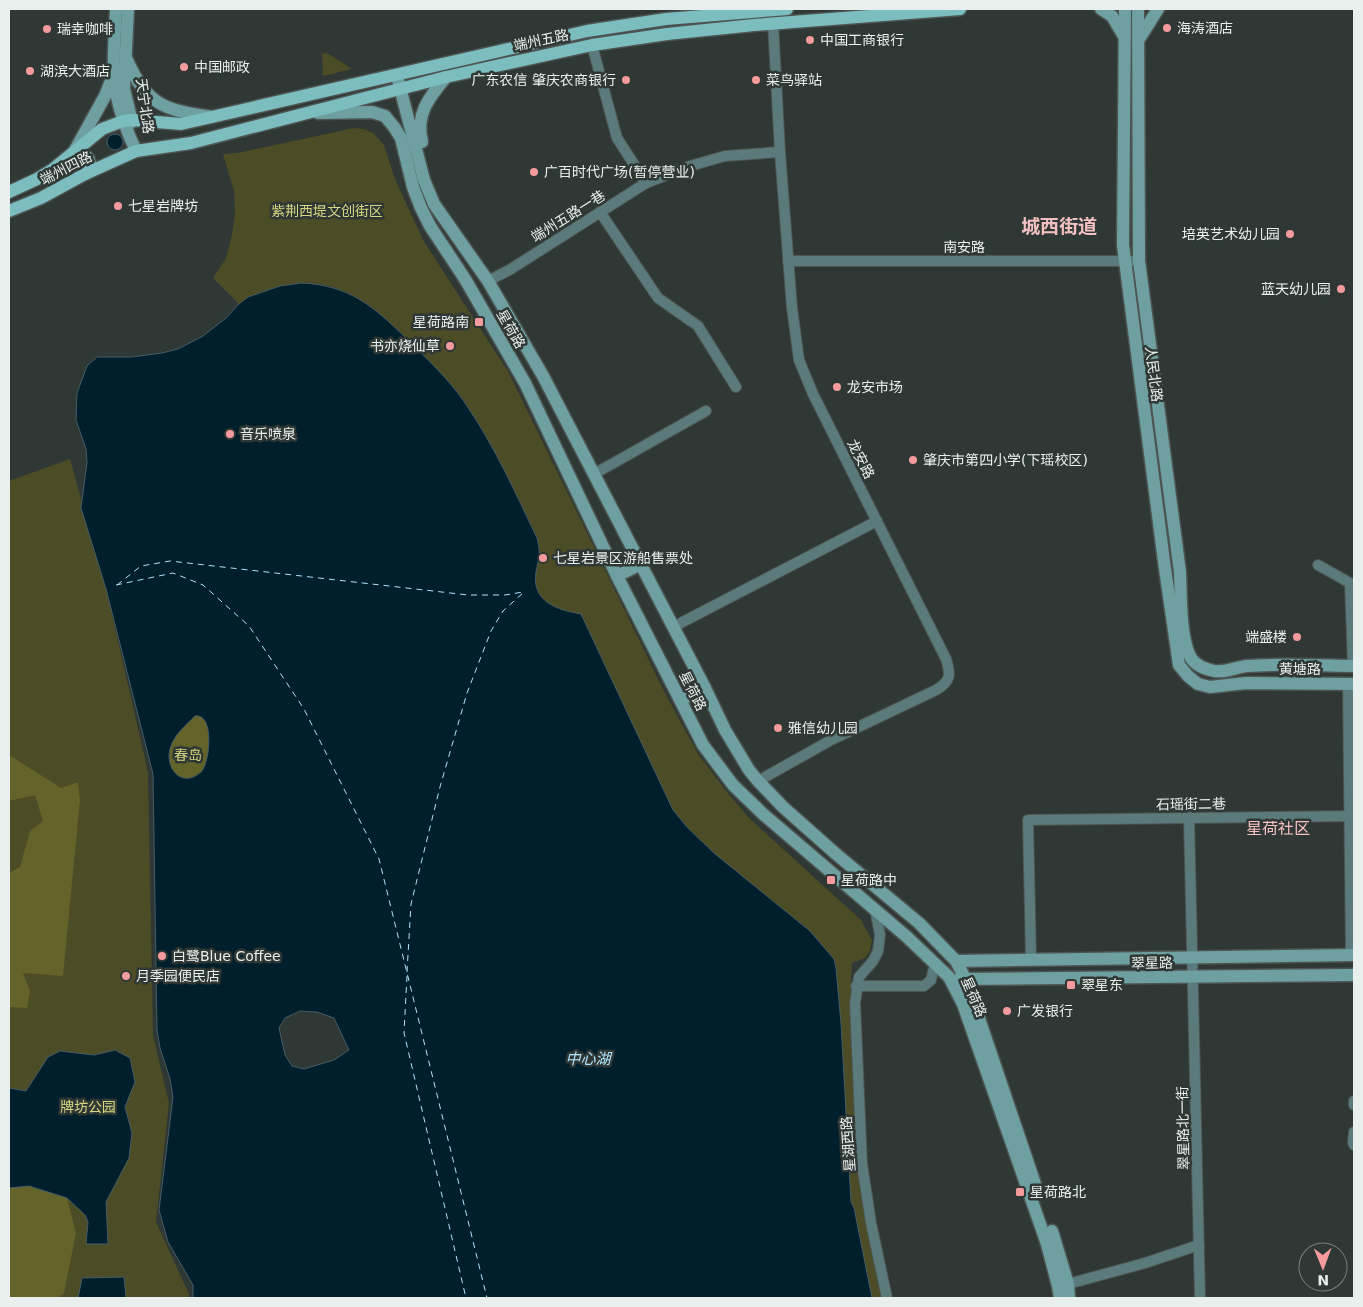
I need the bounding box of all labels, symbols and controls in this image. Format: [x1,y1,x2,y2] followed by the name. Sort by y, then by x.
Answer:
[1177,20,1233,36] place label: 海涛酒店
[57,21,113,37] place label: 瑞幸咖啡
[1161,22,1173,34] marker: 海涛酒店
[41,23,53,35] marker: 瑞幸咖啡
[512,26,570,54] street label: 端州五路
[820,32,904,48] place label: 中国工商银行
[804,34,816,46] marker: 中国工商银行
[194,59,250,75] place label: 中国邮政
[178,61,190,73] marker: 中国邮政
[40,63,110,79] place label: 湖滨大酒店
[24,65,36,77] marker: 湖滨大酒店
[472,72,616,88] place label: 广东农信 肇庆农商银行
[766,72,822,88] place label: 菜鸟驿站
[620,74,632,86] marker: 广东农信 肇庆农商银行
[750,74,762,86] marker: 菜鸟驿站
[133,77,157,135] street label: 天宁北路
[37,148,95,188] street label: 端州四路
[544,164,695,180] place label: 广百时代广场(暂停营业)
[528,166,540,178] marker: 广百时代广场(暂停营业)
[528,187,608,245] street label: 端州五路一巷
[128,198,198,214] place label: 七星岩牌坊
[112,200,124,212] marker: 七星岩牌坊
[271,203,383,219] park label: 紫荆西堤文创街区
[1021,215,1097,237] district label: 城西街道
[1182,226,1280,242] place label: 培英艺术幼儿园
[1284,228,1296,240] marker: 培英艺术幼儿园
[943,239,985,255] street label: 南安路
[1261,281,1331,297] place label: 蓝天幼儿园
[1335,283,1347,295] marker: 蓝天幼儿园
[494,307,528,351] street label: 星荷路
[413,314,469,330] place label: 星荷路南
[473,316,485,328] marker: 星荷路南
[370,338,440,354] place label: 书亦烧仙草
[444,340,456,352] marker: 书亦烧仙草
[1143,345,1165,403] street label: 人民北路
[847,379,903,395] place label: 龙安市场
[831,381,843,393] marker: 龙安市场
[240,426,296,442] place label: 音乐喷泉
[224,428,236,440] marker: 音乐喷泉
[844,437,878,481] street label: 龙安路
[923,452,1088,468] place label: 肇庆市第四小学(下瑶校区)
[907,454,919,466] marker: 肇庆市第四小学(下瑶校区)
[553,550,693,566] place label: 七星岩景区游船售票处
[537,552,549,564] marker: 七星岩景区游船售票处
[1245,629,1287,645] place label: 端盛楼
[1291,631,1303,643] marker: 端盛楼
[1279,661,1321,677] street label: 黄塘路
[676,669,710,713] street label: 星荷路
[788,720,858,736] place label: 雅信幼儿园
[772,722,784,734] marker: 雅信幼儿园
[174,747,202,763] park label: 春岛
[1156,795,1226,813] street label: 石瑶街二巷
[1246,819,1310,838] district label: 星荷社区
[841,872,897,888] place label: 星荷路中
[825,874,837,886] marker: 星荷路中
[172,948,281,964] place label: 白鹭Blue Coffee
[156,950,168,962] marker: 白鹭Blue Coffee
[1131,955,1173,971] street label: 翠星路
[136,968,220,984] place label: 月季园便民店
[120,970,132,982] marker: 月季园便民店
[958,975,990,1019] street label: 星荷路
[1081,977,1123,993] place label: 翠星东
[1065,979,1077,991] marker: 翠星东
[1017,1003,1073,1019] place label: 广发银行
[1001,1005,1013,1017] marker: 广发银行
[565,1050,612,1068] water label: 中心湖
[1174,1086,1192,1170] street label: 翠星路北一街
[60,1099,116,1115] park label: 牌坊公园
[838,1116,858,1172] street label: 星湖西路
[1030,1184,1086,1200] place label: 星荷路北
[1014,1186,1026,1198] marker: 星荷路北
[1298,1242,1348,1292] north arrow
[1317,1272,1329,1288] text: N

